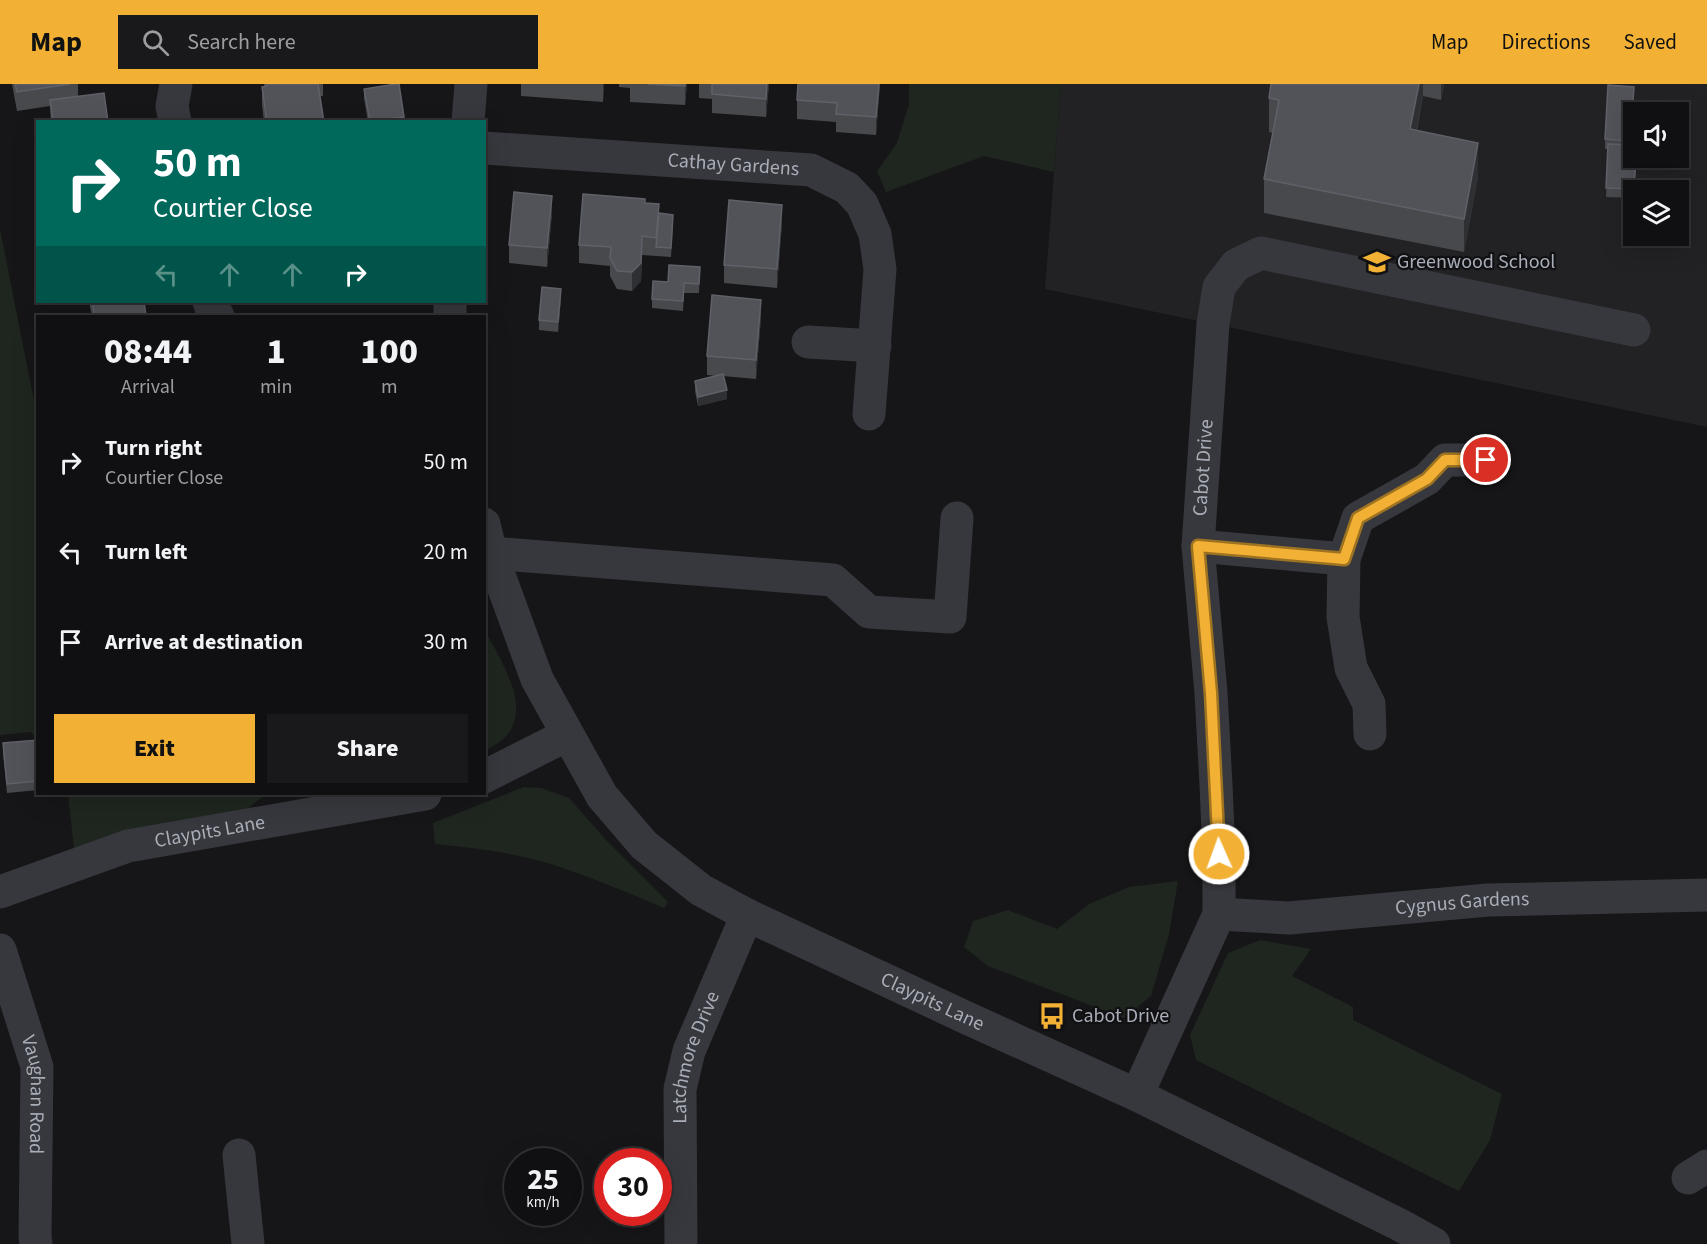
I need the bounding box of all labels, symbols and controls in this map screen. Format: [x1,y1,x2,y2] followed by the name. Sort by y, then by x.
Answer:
[118,15,538,69] search box
[30,22,82,62] text: Map
[139,26,172,59] icon: search
[187,26,296,58] text: Search here
[1431,27,1469,57] text: Map
[1502,27,1590,57] text: Directions
[1623,27,1677,57] text: Saved
[1623,102,1689,246] map controls
[1623,102,1689,168] button: sound
[153,133,242,193] text: 50 m
[54,144,132,222] icon: right
[667,146,800,183] street label: Cathay Gardens
[1623,180,1689,246] button: layers
[153,189,313,228] text: Courtier Close
[1362,247,1392,277] school or university icon: Greenwood School
[1397,248,1555,276] place label: Greenwood School
[150,258,183,291] icon: left
[213,258,246,291] icon: ahead
[276,258,309,291] icon: ahead
[339,258,372,291] icon: right
[104,326,192,377] text: 08:44
[267,326,286,377] text: 1
[360,326,418,377] text: 100
[121,373,175,401] text: Arrival
[260,373,292,401] text: min
[381,373,397,401] text: m
[1186,418,1221,517] street label: Cabot Drive
[105,432,202,464] text: Turn right
[1460,434,1511,485] pin
[1469,443,1502,476] icon: arrive
[54,446,87,479] icon: right
[423,446,468,478] text: 50 m
[105,464,223,492] text: Courtier Close
[54,536,87,569] icon: left
[105,536,187,568] text: Turn left
[423,536,468,568] text: 20 m
[54,626,87,659] icon: arrive
[105,626,303,658] text: Arrive at destination
[423,626,468,658] text: 30 m
[54,714,255,783] button: Exit
[267,714,468,783] button: Share
[152,808,267,855] street label: Claypits Lane
[1187,822,1251,886] position arrow
[1394,885,1530,922] street label: Cygnus Gardens
[876,965,989,1038] street label: Claypits Lane
[666,987,727,1124] street label: Latchmore Drive
[1037,1001,1067,1031] bus stop icon: Cabot Drive
[1072,1002,1169,1030] place label: Cabot Drive
[14,1032,51,1154] street label: Vaughan Road
[594,1148,672,1226] speed limit sign: 30
[527,1158,559,1201] text: 25
[526,1192,560,1213] text: km/h

